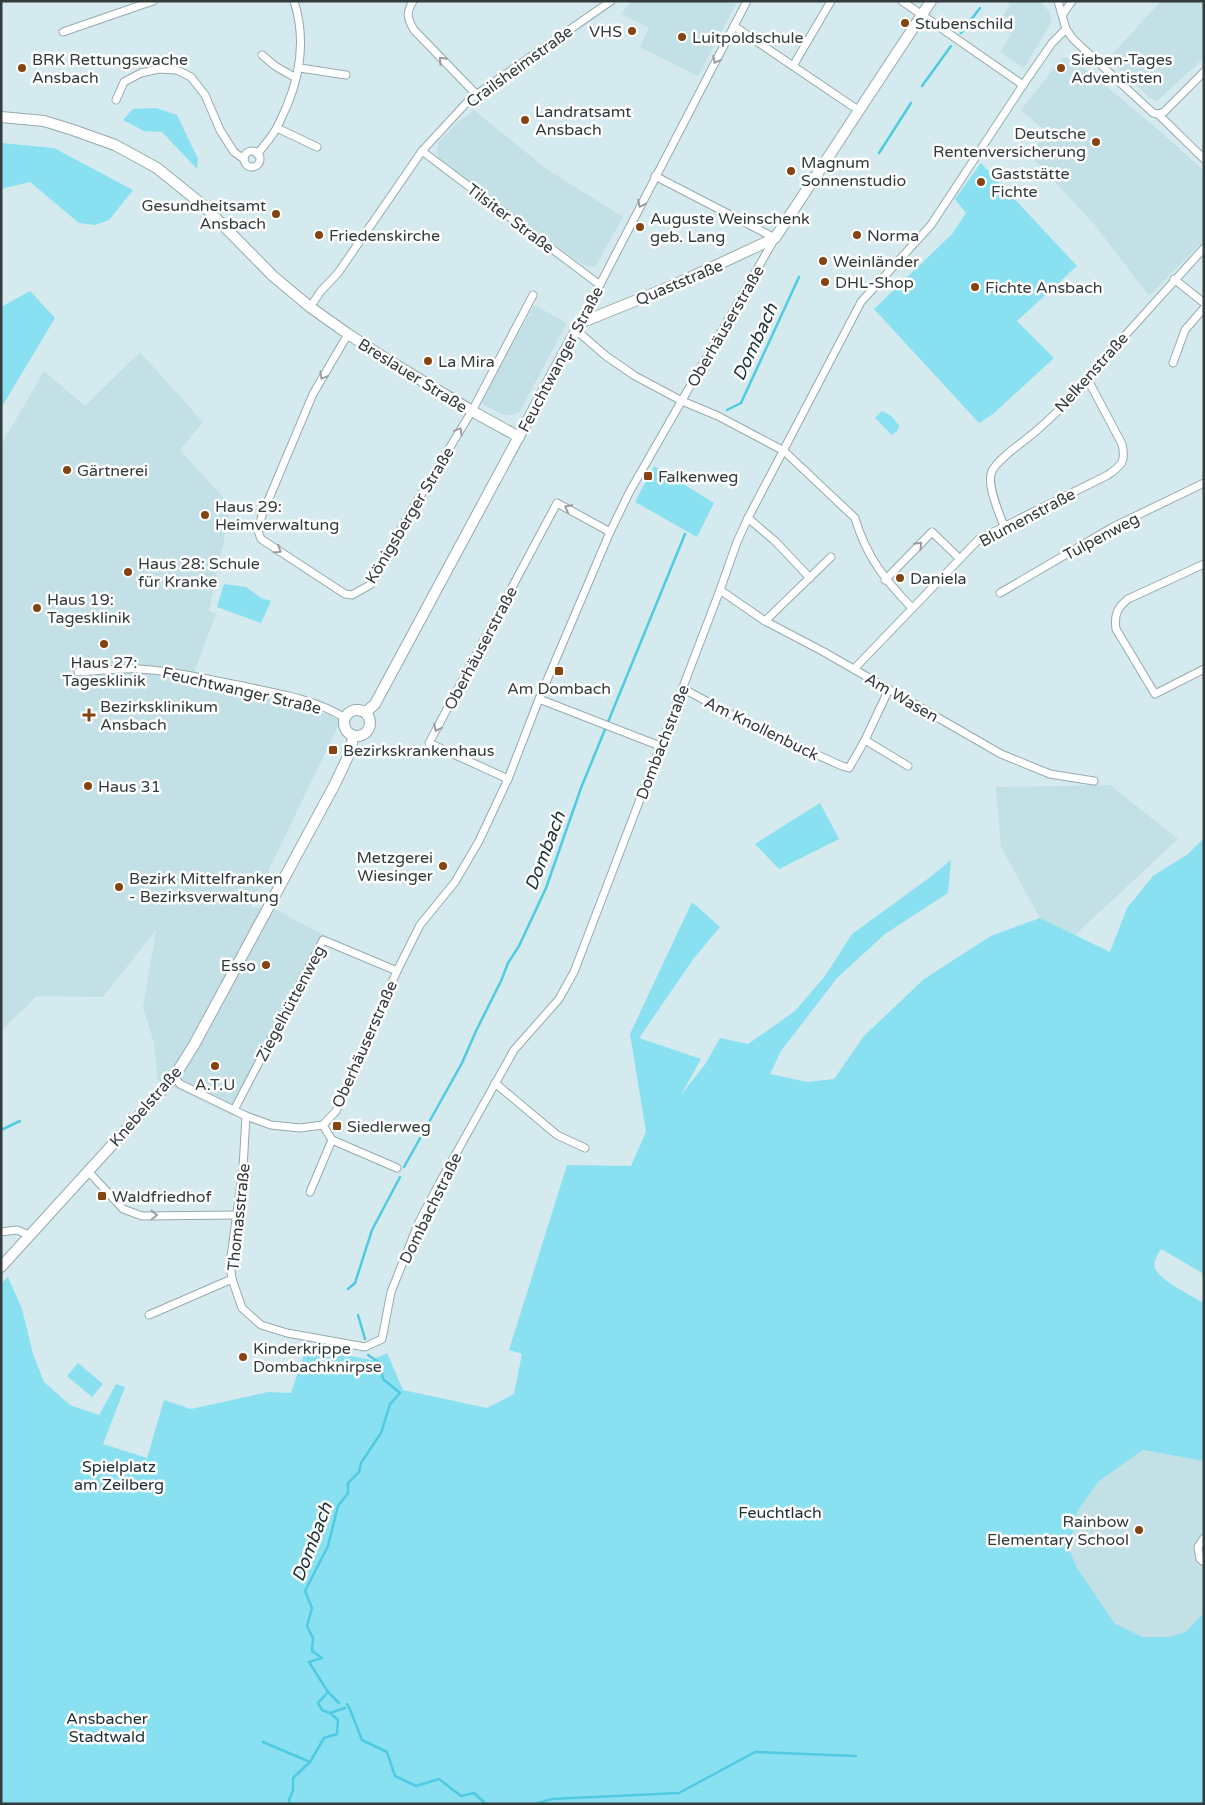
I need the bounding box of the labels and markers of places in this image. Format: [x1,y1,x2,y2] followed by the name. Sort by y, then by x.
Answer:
[915,14,1013,34] place label: Stubenschild
[899,17,911,29] marker: Stubenschild
[589,22,622,42] place label: VHS
[626,25,638,37] marker: VHS
[692,28,804,48] place label: Luitpoldschule
[676,31,688,43] marker: Luitpoldschule
[32,50,188,88] place label: BRK Rettungswache Ansbach
[1071,50,1172,88] place label: Sieben-Tages Adventisten
[16,62,28,74] marker: BRK Rettungswache Ansbach
[1055,62,1067,74] marker: Sieben-Tages Adventisten
[535,102,631,140] place label: Landratsamt Ansbach
[519,114,531,126] marker: Landratsamt Ansbach
[933,124,1086,162] place label: Deutsche Rentenversicherung
[1090,136,1102,148] marker: Deutsche Rentenversicherung
[801,153,906,191] place label: Magnum Sonnenstudio
[991,164,1070,202] place label: Gaststätte Fichte
[785,165,797,177] marker: Magnum Sonnenstudio
[975,176,987,188] marker: Gaststätte Fichte
[141,196,266,234] place label: Gesundheitsamt Ansbach
[270,208,282,220] marker: Gesundheitsamt Ansbach
[650,209,810,247] place label: Auguste Weinschenk geb. Lang
[634,221,646,233] marker: Auguste Weinschenk geb. Lang
[329,226,440,246] place label: Friedenskirche
[867,226,919,246] place label: Norma
[313,229,325,241] marker: Friedenskirche
[851,229,863,241] marker: Norma
[833,252,920,272] place label: Weinländer
[817,255,829,267] marker: Weinländer
[835,273,914,293] place label: DHL-Shop
[819,276,831,288] marker: DHL-Shop
[985,278,1102,298] place label: Fichte Ansbach
[969,281,981,293] marker: Fichte Ansbach
[438,352,495,372] place label: La Mira
[422,355,434,367] marker: La Mira
[77,461,148,481] place label: Gärtnerei
[61,464,73,476] marker: Gärtnerei
[658,467,738,487] place label: Falkenweg
[642,470,654,482] marker: Falkenweg
[215,497,339,535] place label: Haus 29: Heimverwaltung
[199,509,211,521] marker: Haus 29: Heimverwaltung
[138,554,260,592] place label: Haus 28: Schule für Kranke
[122,566,134,578] marker: Haus 28: Schule für Kranke
[910,569,967,589] place label: Daniela
[894,572,906,584] marker: Daniela
[47,590,131,628] place label: Haus 19: Tagesklinik
[31,602,43,614] marker: Haus 19: Tagesklinik
[98,638,110,650] marker: Haus 27: Tagesklinik
[62,653,146,691] place label: Haus 27: Tagesklinik
[553,665,565,677] marker: Am Dombach
[507,679,611,699] place label: Am Dombach
[100,697,218,735] place label: Bezirksklinikum Ansbach
[82,708,96,722] marker: Bezirksklinikum Ansbach
[343,741,495,761] place label: Bezirkskrankenhaus
[327,744,339,756] marker: Bezirkskrankenhaus
[98,777,161,797] place label: Haus 31
[82,780,94,792] marker: Haus 31
[357,848,434,886] place label: Metzgerei Wiesinger
[437,860,449,872] marker: Metzgerei Wiesinger
[129,869,283,907] place label: Bezirk Mittelfranken - Bezirksverwaltung
[113,881,125,893] marker: Bezirk Mittelfranken - Bezirksverwaltung
[221,956,256,976] place label: Esso
[260,959,272,971] marker: Esso
[209,1060,221,1072] marker: A.T.U
[195,1075,235,1095] place label: A.T.U
[347,1117,431,1137] place label: Siedlerweg
[331,1120,343,1132] marker: Siedlerweg
[112,1187,212,1207] place label: Waldfriedhof
[96,1190,108,1202] marker: Waldfriedhof
[253,1339,382,1377] place label: Kinderkrippe Dombachknirpse
[237,1351,249,1363] marker: Kinderkrippe Dombachknirpse
[987,1512,1129,1550] place label: Rainbow Elementary School
[1133,1524,1145,1536] marker: Rainbow Elementary School

